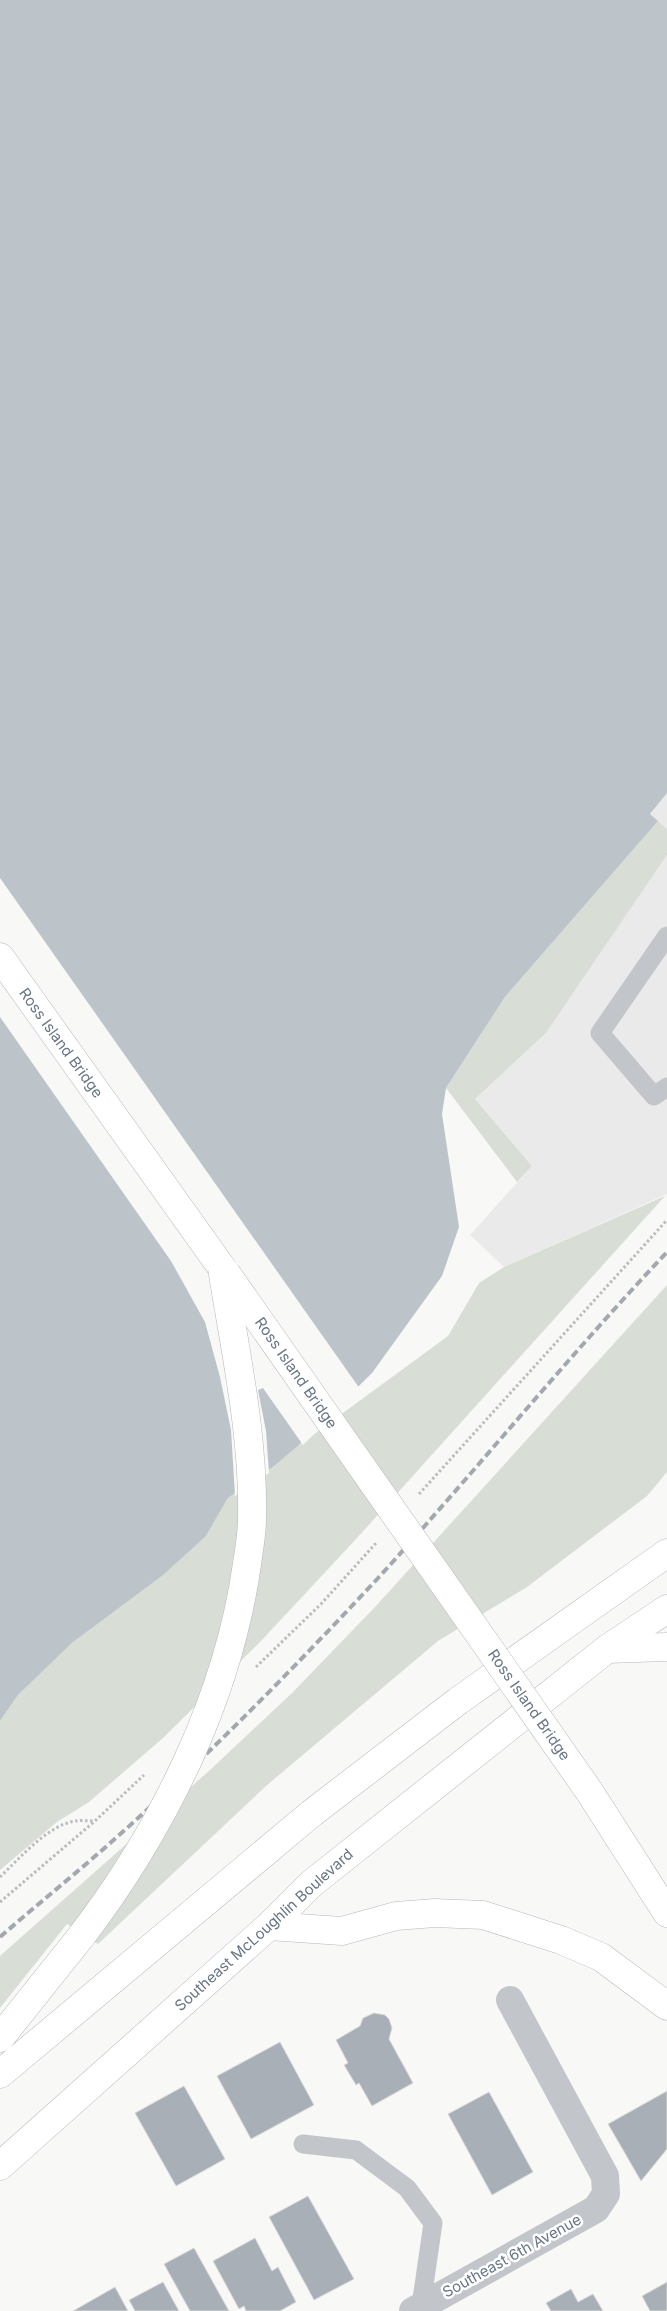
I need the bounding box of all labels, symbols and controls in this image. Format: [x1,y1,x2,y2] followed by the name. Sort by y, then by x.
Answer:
[15,984,108,1101] street label: Ross Island Bridge
[251,1314,342,1432] street label: Ross Island Bridge
[484,1646,575,1764] street label: Ross Island Bridge
[170,1844,357,2015] street label: Southeast McLoughlin Boulevard
[439,2210,584,2302] street label: Southeast 6th Avenue

